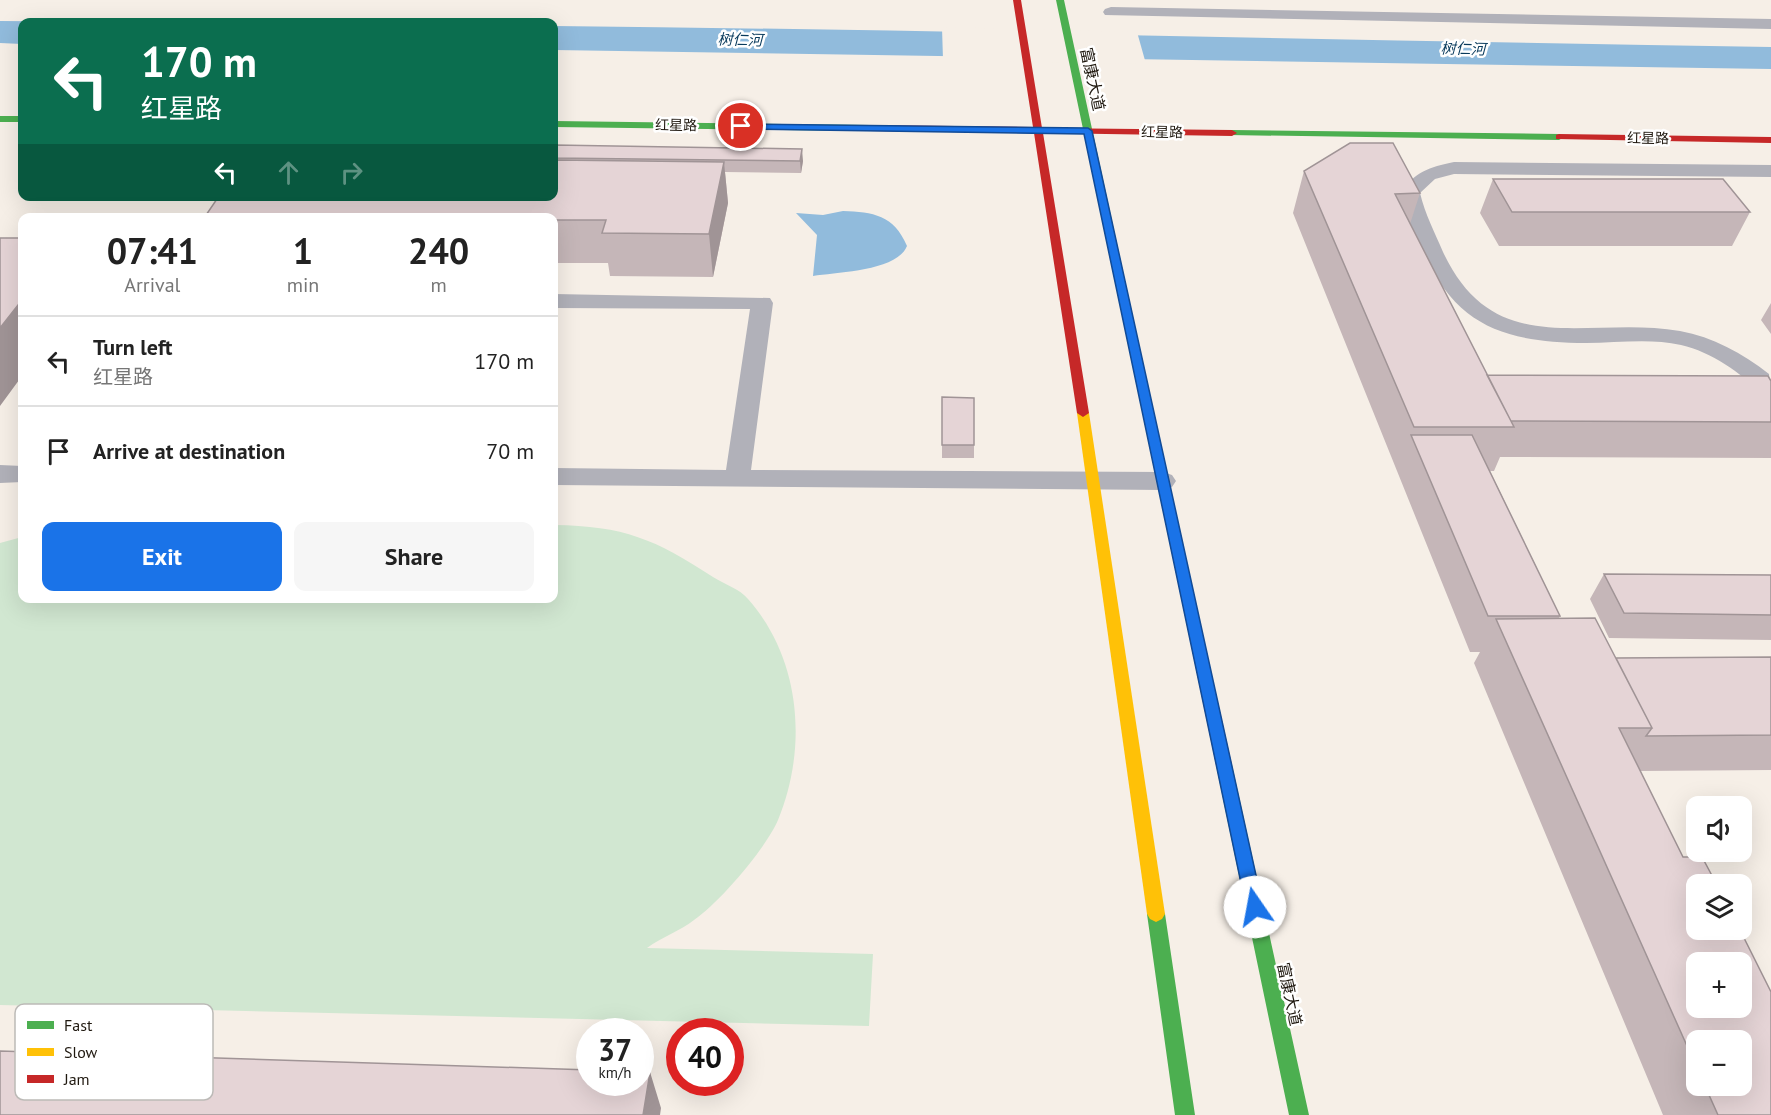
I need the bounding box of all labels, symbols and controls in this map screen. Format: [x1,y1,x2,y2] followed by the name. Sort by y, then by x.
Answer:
[717,30,766,49] water label: 树仁河
[141,34,257,89] text: 170 m
[1440,39,1489,58] water label: 树仁河
[42,42,120,120] icon: left
[1077,46,1109,112] street label: 富康大道
[141,91,222,125] text: 红星路
[715,100,766,151] pin
[724,109,757,142] icon: arrive
[655,116,697,134] street label: 红星路
[1141,123,1183,141] street label: 红星路
[1627,129,1669,147] street label: 红星路
[209,156,242,189] icon: left
[272,156,305,189] icon: ahead
[335,156,368,189] icon: right
[107,227,198,274] text: 07:41
[293,227,313,274] text: 1
[408,227,469,274] text: 240
[124,272,180,298] text: Arrival
[287,272,319,298] text: min
[431,272,447,298] text: m
[93,333,173,361] text: Turn left
[42,345,75,378] icon: left
[474,347,534,375] text: 170 m
[93,364,153,390] text: 红星路
[42,435,75,468] icon: arrive
[93,437,285,465] text: Arrive at destination
[486,437,534,465] text: 70 m
[42,522,282,591] button: Exit
[294,522,534,591] button: Share
[1686,796,1752,1096] map controls
[1686,796,1752,862] button: sound
[1686,874,1752,940] button: layers
[1223,875,1287,939] position arrow
[1686,952,1752,1018] button: +
[1274,961,1306,1027] street label: 富康大道
[15,1004,213,1100] legend
[64,1015,93,1035] text: Fast
[666,1018,744,1096] speed limit sign: 40
[598,1030,632,1069] text: 37
[1686,1030,1752,1096] button: −
[64,1042,98,1062] text: Slow
[599,1063,631,1082] text: km/h
[63,1069,90,1089] text: Jam

